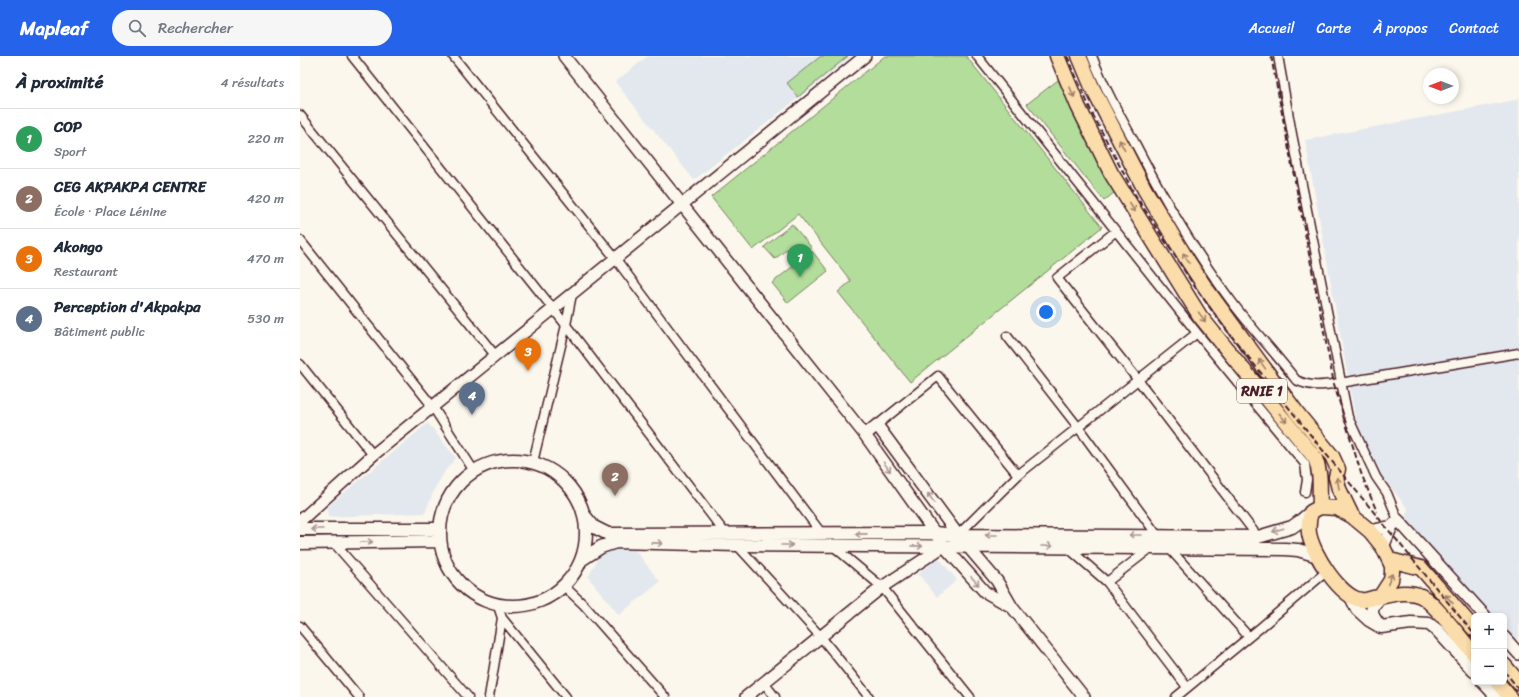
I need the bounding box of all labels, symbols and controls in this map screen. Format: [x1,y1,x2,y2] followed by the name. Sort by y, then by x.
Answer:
[112,10,392,46] search box
[20,12,88,45] text: Mapleaf
[158,15,233,41] text: Rechercher
[1249,16,1295,41] text: Accueil
[1317,16,1351,41] text: Carte
[1373,16,1427,41] text: À propos
[1449,16,1499,41] text: Contact
[126,17,148,39] icon: search
[16,67,103,97] text: À proximité
[1423,68,1459,104] north arrow
[221,71,284,94] text: 4 résultats
[1068,86,1076,98] one-way arrow
[54,114,82,140] text: COP
[26,127,32,150] text: 1
[247,127,284,150] text: 220 m
[1118,139,1125,151] one-way arrow
[54,140,86,163] text: Sport
[54,174,206,200] text: CEG AKPAKPA CENTRE
[25,187,33,210] text: 2
[247,187,284,210] text: 420 m
[54,200,167,223] text: École · Place Lénine
[1128,201,1136,212] one-way arrow
[54,234,103,260] text: Akongo
[787,244,813,277] pin: 1
[25,247,33,270] text: 3
[247,247,284,270] text: 470 m
[1182,253,1190,264] one-way arrow
[54,260,118,283] text: Restaurant
[54,294,201,320] text: Perception d'Akpakpa
[1036,302,1056,322] your location
[25,307,33,330] text: 4
[247,307,284,330] text: 530 m
[1197,311,1206,322] one-way arrow
[54,320,145,343] text: Bâtiment public
[515,338,541,371] pin: 3
[1258,359,1266,370] one-way arrow
[1237,379,1287,403] road number: RNIE 1
[459,382,485,415] pin: 4
[1279,412,1288,423] one-way arrow
[883,461,891,472] one-way arrow
[602,463,628,496] pin: 2
[1334,476,1342,489] one-way arrow
[926,492,935,503] one-way arrow
[311,525,324,533] one-way arrow
[1272,527,1285,534] one-way arrow
[855,530,868,538] one-way arrow
[985,531,998,539] one-way arrow
[1129,531,1142,539] one-way arrow
[360,538,373,546] one-way arrow
[650,539,663,547] one-way arrow
[780,541,793,549] one-way arrow
[910,542,923,550] one-way arrow
[1040,542,1053,550] one-way arrow
[1386,574,1394,586] one-way arrow
[970,576,979,586] one-way arrow
[1444,594,1453,604] one-way arrow
[1471,613,1507,685] map controls
[1471,613,1507,649] button: +
[1471,649,1507,685] button: −

